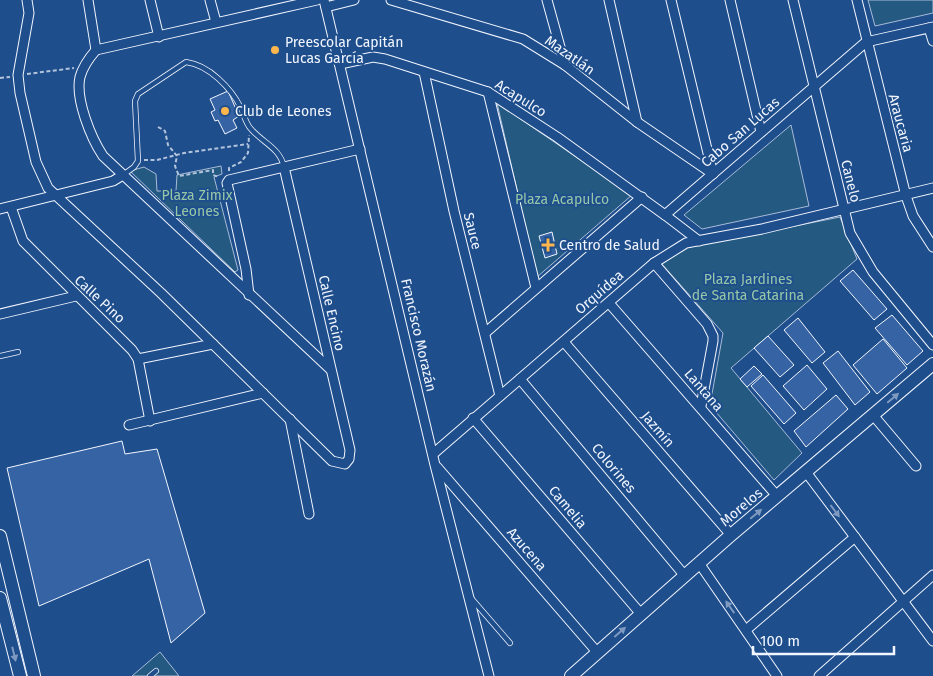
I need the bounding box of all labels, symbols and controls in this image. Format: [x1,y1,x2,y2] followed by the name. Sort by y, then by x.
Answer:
[542,32,598,79] street label: Mazatlán
[285,34,403,67] place label: Preescolar Capitán Lucas García
[269,44,281,56] marker: Preescolar Capitán Lucas García
[492,76,550,121] street label: Acapulco
[885,92,916,154] street label: Araucaria
[698,93,783,171] street label: Cabo San Lucas
[235,103,332,120] place label: Club de Leones
[219,105,231,117] marker: Club de Leones
[837,158,864,204] street label: Canelo
[162,187,233,220] park label: Plaza Zimix Leones
[515,191,609,208] park label: Plaza Acapulco
[460,211,485,251] street label: Sauce
[559,237,660,254] place label: Centro de Salud
[541,238,555,252] marker: Centro de Salud
[572,267,627,318] street label: Orquídea
[692,271,804,304] park label: Plaza Jardines de Santa Catarina
[71,272,129,327] street label: Calle Pino
[315,274,348,353] street label: Calle Encino
[397,277,440,393] street label: Francisco Morazán
[680,365,727,415] street label: Lantana
[887,392,900,403] one-way arrow
[637,408,678,451] street label: Jazmín
[588,440,640,497] street label: Colorines
[545,482,590,532] street label: Camelia
[717,484,766,530] street label: Morelos
[830,504,840,518] one-way arrow
[750,509,762,520] one-way arrow
[503,524,550,575] street label: Azucena
[725,600,735,614] one-way arrow
[753,624,894,656] scale bar
[614,626,626,638] one-way arrow
[760,632,800,650] text: 100 m
[10,646,18,661] one-way arrow

